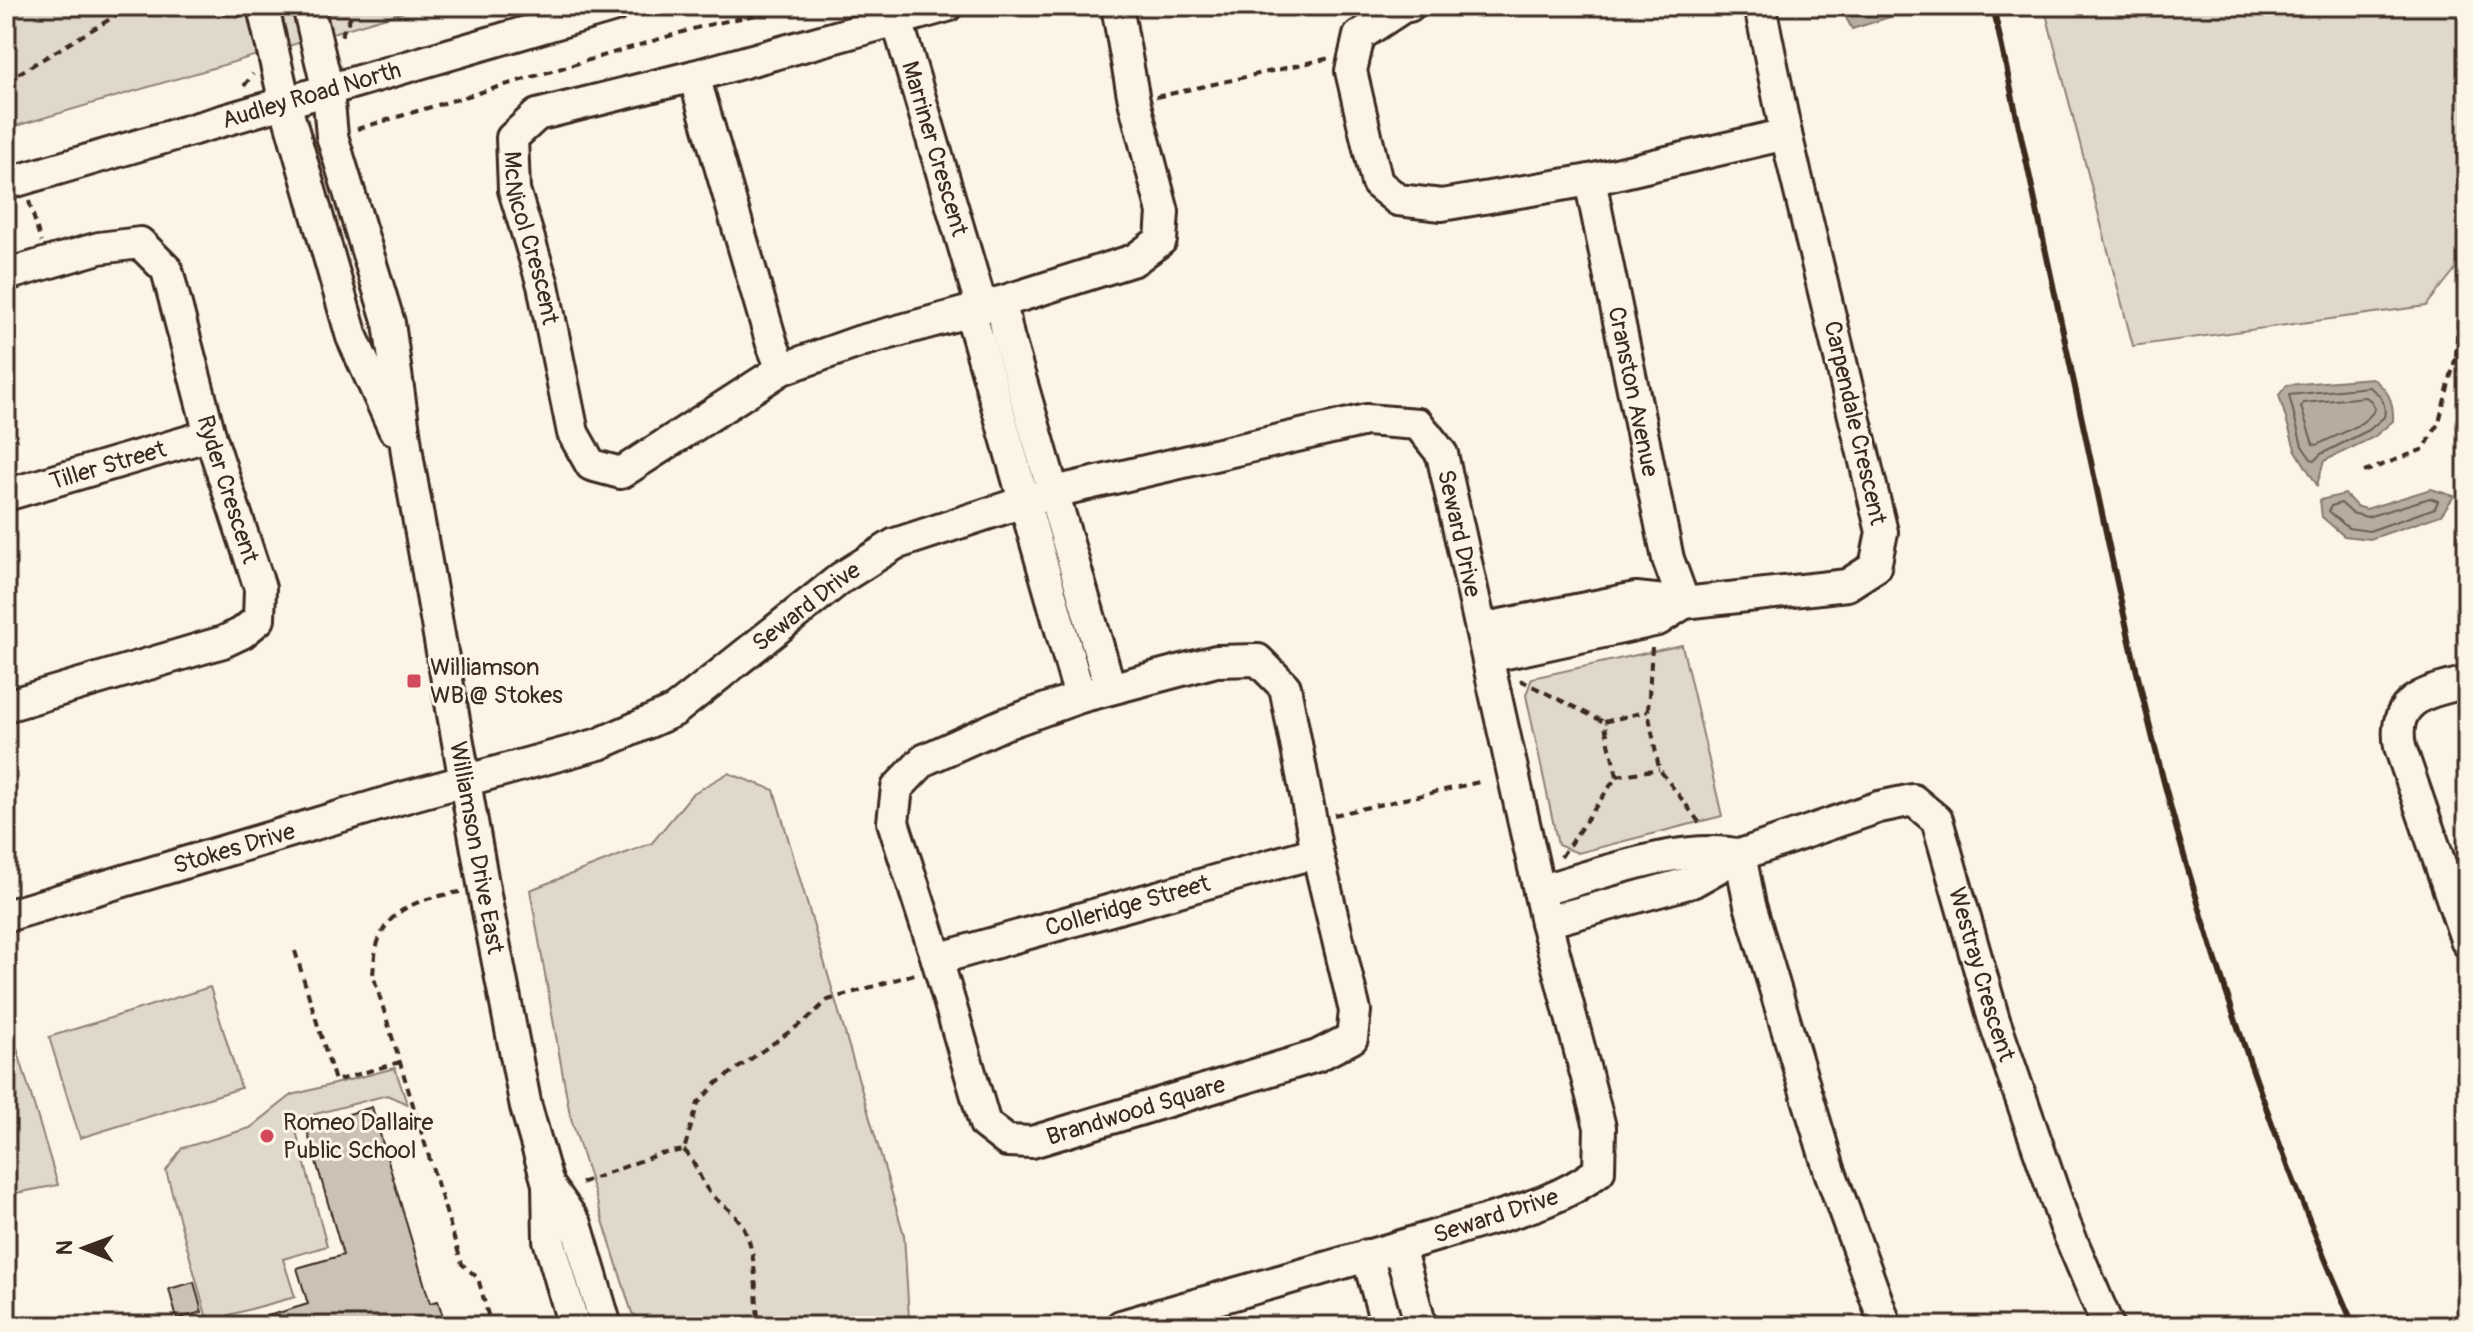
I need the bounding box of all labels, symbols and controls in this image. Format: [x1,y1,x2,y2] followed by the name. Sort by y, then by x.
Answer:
[218,55,404,135] street label: Audley Road North
[895,58,975,240] street label: Marriner Crescent
[498,151,565,327] street label: McNicol Crescent
[1602,304,1665,479] street label: Cranston Avenue
[1817,318,1893,528] street label: Carpendale Crescent
[191,412,266,567] street label: Ryder Crescent
[46,434,170,496] street label: Tiller Street
[1431,467,1488,600] street label: Seward Drive
[746,555,866,658] street label: Seward Drive
[430,653,563,710] place label: Williamson WB @ Stokes
[405,672,423,690] marker: Williamson WB @ Stokes
[444,739,511,957] street label: Williamson Drive East
[170,816,299,880] street label: Stokes Drive
[1042,868,1214,942] street label: Colleridge Street
[1942,884,2022,1065] street label: Westray Crescent
[1043,1070,1229,1152] street label: Brandwood Square
[283,1108,433,1165] place label: Romeo Dallaire Public School
[258,1127,276,1145] marker: Romeo Dallaire Public School
[1430,1182,1562,1250] street label: Seward Drive
[44,1208,124,1288] north arrow
[51,1240,79,1255] text: N

